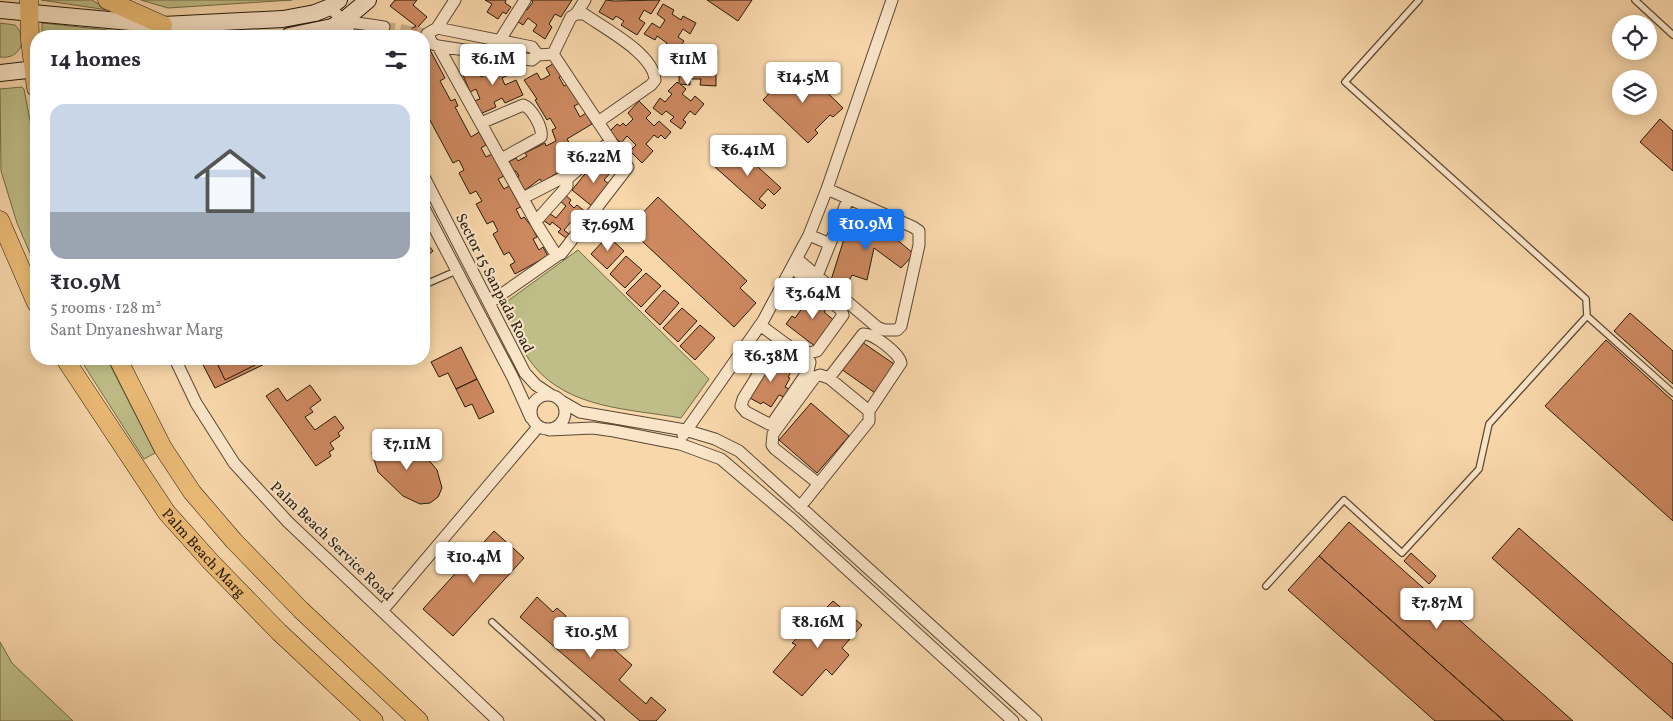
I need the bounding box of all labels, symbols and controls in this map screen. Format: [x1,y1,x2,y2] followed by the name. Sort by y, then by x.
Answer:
[1612,15,1657,115] map controls
[1612,15,1657,60] button: locate
[458,44,528,86] pin: ₹6.1M
[658,44,718,86] pin: ₹11M
[50,46,141,75] text: 14 homes
[382,46,410,74] icon: filters
[471,49,515,71] text: ₹6.1M
[669,49,707,71] text: ₹11M
[762,62,844,104] pin: ₹14.5M
[777,67,829,89] text: ₹14.5M
[1612,70,1657,115] button: layers
[707,134,789,177] pin: ₹6.41M
[185,136,275,226] icon: home
[721,140,775,162] text: ₹6.41M
[553,142,635,184] pin: ₹6.22M
[567,147,621,169] text: ₹6.22M
[825,208,907,251] pin: ₹10.9M
[449,210,538,357] street label: Sector 15 Sanpada Road
[567,210,649,252] pin: ₹7.69M
[839,214,893,236] text: ₹10.9M
[582,215,634,237] text: ₹7.69M
[50,269,121,298] text: ₹10.9M
[772,278,854,320] pin: ₹3.64M
[785,283,841,305] text: ₹3.64M
[50,298,161,320] text: 5 rooms · 128 m²
[50,320,223,342] text: Sant Dnyaneshwar Marg
[730,340,812,383] pin: ₹6.38M
[744,346,798,368] text: ₹6.38M
[366,428,448,471] pin: ₹7.11M
[383,434,431,456] text: ₹7.11M
[265,478,397,607] street label: Palm Beach Service Road
[156,505,250,603] street label: Palm Beach Marg
[433,542,515,584] pin: ₹10.4M
[447,547,501,569] text: ₹10.4M
[1396,588,1478,630] pin: ₹7.87M
[1411,593,1463,615] text: ₹7.87M
[777,606,859,649] pin: ₹8.16M
[792,612,844,634] text: ₹8.16M
[550,616,632,659] pin: ₹10.5M
[565,622,617,644] text: ₹10.5M

